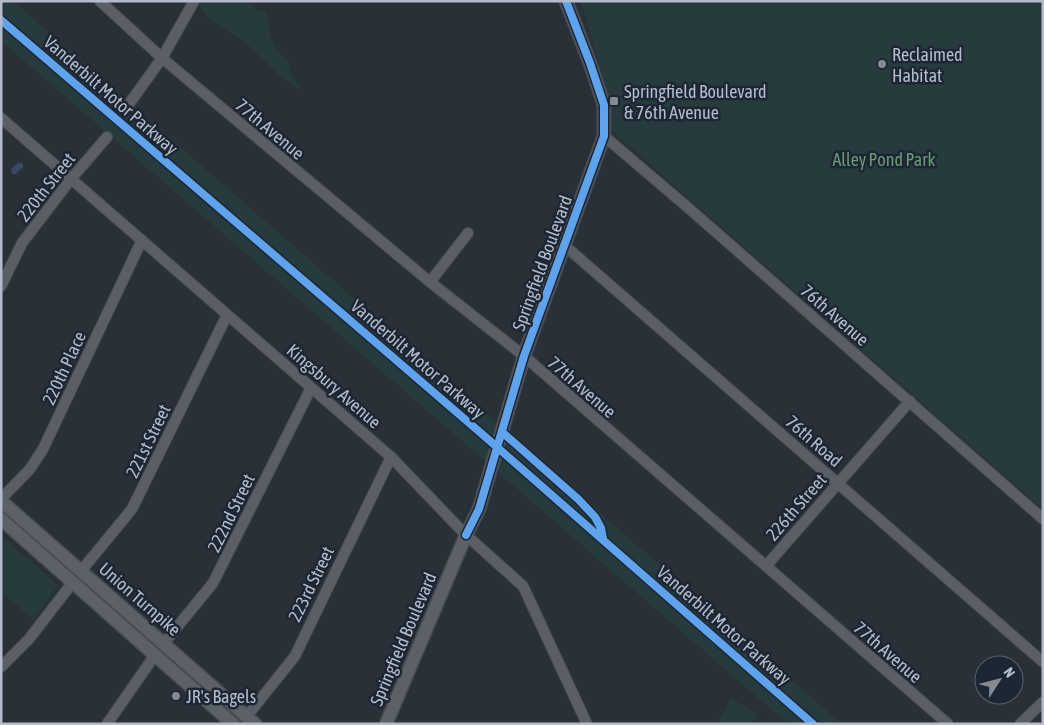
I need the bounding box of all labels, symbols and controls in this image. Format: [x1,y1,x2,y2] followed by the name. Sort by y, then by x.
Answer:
[40,31,182,159] street label: Vanderbilt Motor Parkway
[892,44,963,86] place label: Reclaimed Habitat
[876,58,888,70] marker: Reclaimed Habitat
[624,81,767,123] place label: Springfield Boulevard & 76th Avenue
[231,94,309,164] street label: 77th Avenue
[608,95,620,107] marker: Springfield Boulevard & 76th Avenue
[13,149,79,225] street label: 220th Street
[833,149,936,170] park label: Alley Pond Park
[508,192,576,334] street label: Springfield Boulevard
[797,280,873,350] street label: 76th Avenue
[347,295,489,423] street label: Vanderbilt Motor Parkway
[38,328,90,408] street label: 220th Place
[283,339,385,433] street label: Kingsbury Avenue
[544,352,620,422] street label: 77th Avenue
[121,401,175,481] street label: 221st Street
[782,411,846,471] street label: 76th Road
[761,469,831,545] street label: 226th Street
[203,470,259,556] street label: 222nd Street
[284,543,338,625] street label: 223rd Street
[95,558,185,640] street label: Union Turnpike
[653,561,795,689] street label: Vanderbilt Motor Parkway
[365,569,441,709] street label: Springfield Boulevard
[850,617,926,687] street label: 77th Avenue
[974,655,1024,705] north arrow
[1001,664,1018,680] text: N
[186,686,256,707] place label: JR's Bagels
[170,690,182,702] marker: JR's Bagels

